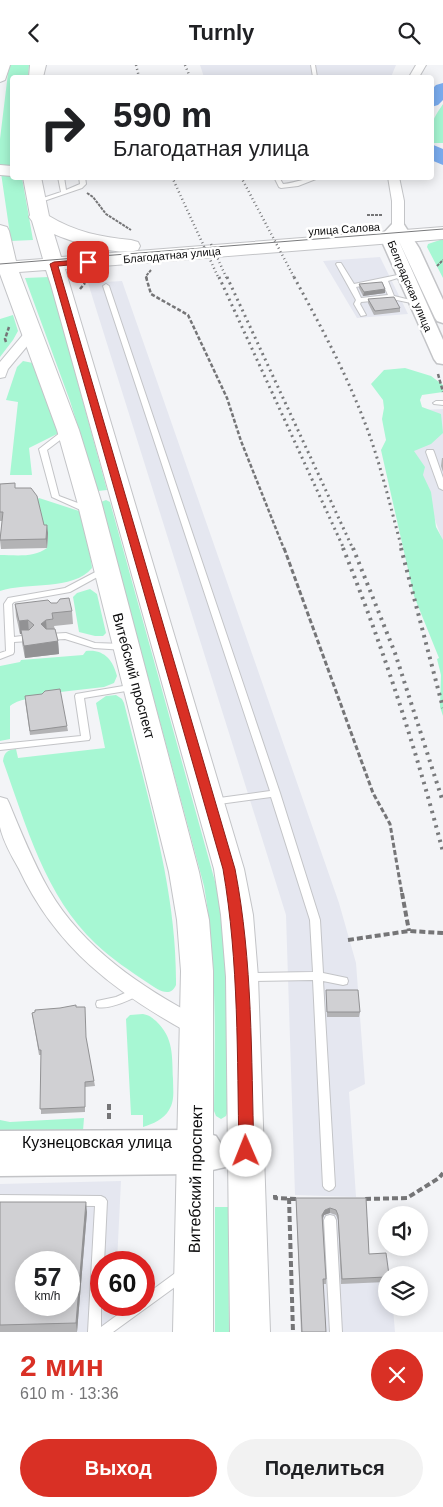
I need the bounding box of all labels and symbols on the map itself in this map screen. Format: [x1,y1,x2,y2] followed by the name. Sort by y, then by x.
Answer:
[308,220,381,237] street label: улица Салова
[385,239,435,334] street label: Белградская улица
[67,241,109,283] pin
[123,245,222,265] street label: Благодатная улица
[109,611,159,741] street label: Витебский проспект
[186,1104,205,1253] street label: Витебский проспект
[219,1124,271,1176] position arrow
[22,1134,172,1151] street label: Кузнецовская улица
[90,1251,155,1316] speed limit sign: 60

